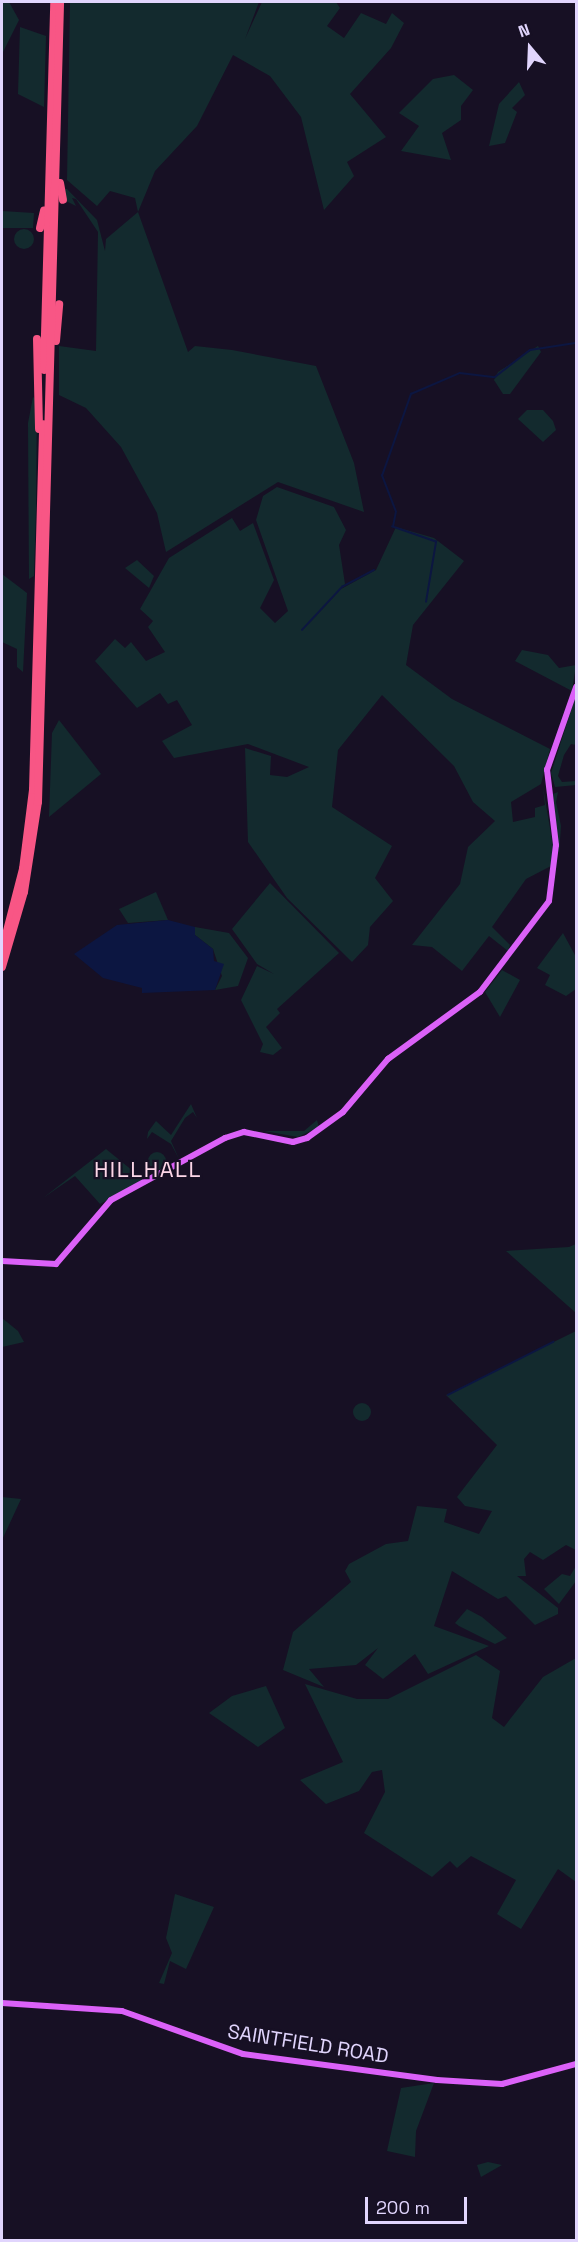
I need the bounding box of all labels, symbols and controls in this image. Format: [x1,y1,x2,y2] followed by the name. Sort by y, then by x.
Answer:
[500,18,560,78] north arrow
[515,19,532,42] text: N
[94,1157,202,1183] district label: HILLHALL
[226,2019,390,2069] street label: SAINTFIELD ROAD
[368,2185,470,2223] scale bar
[376,2196,430,2219] text: 200 m

